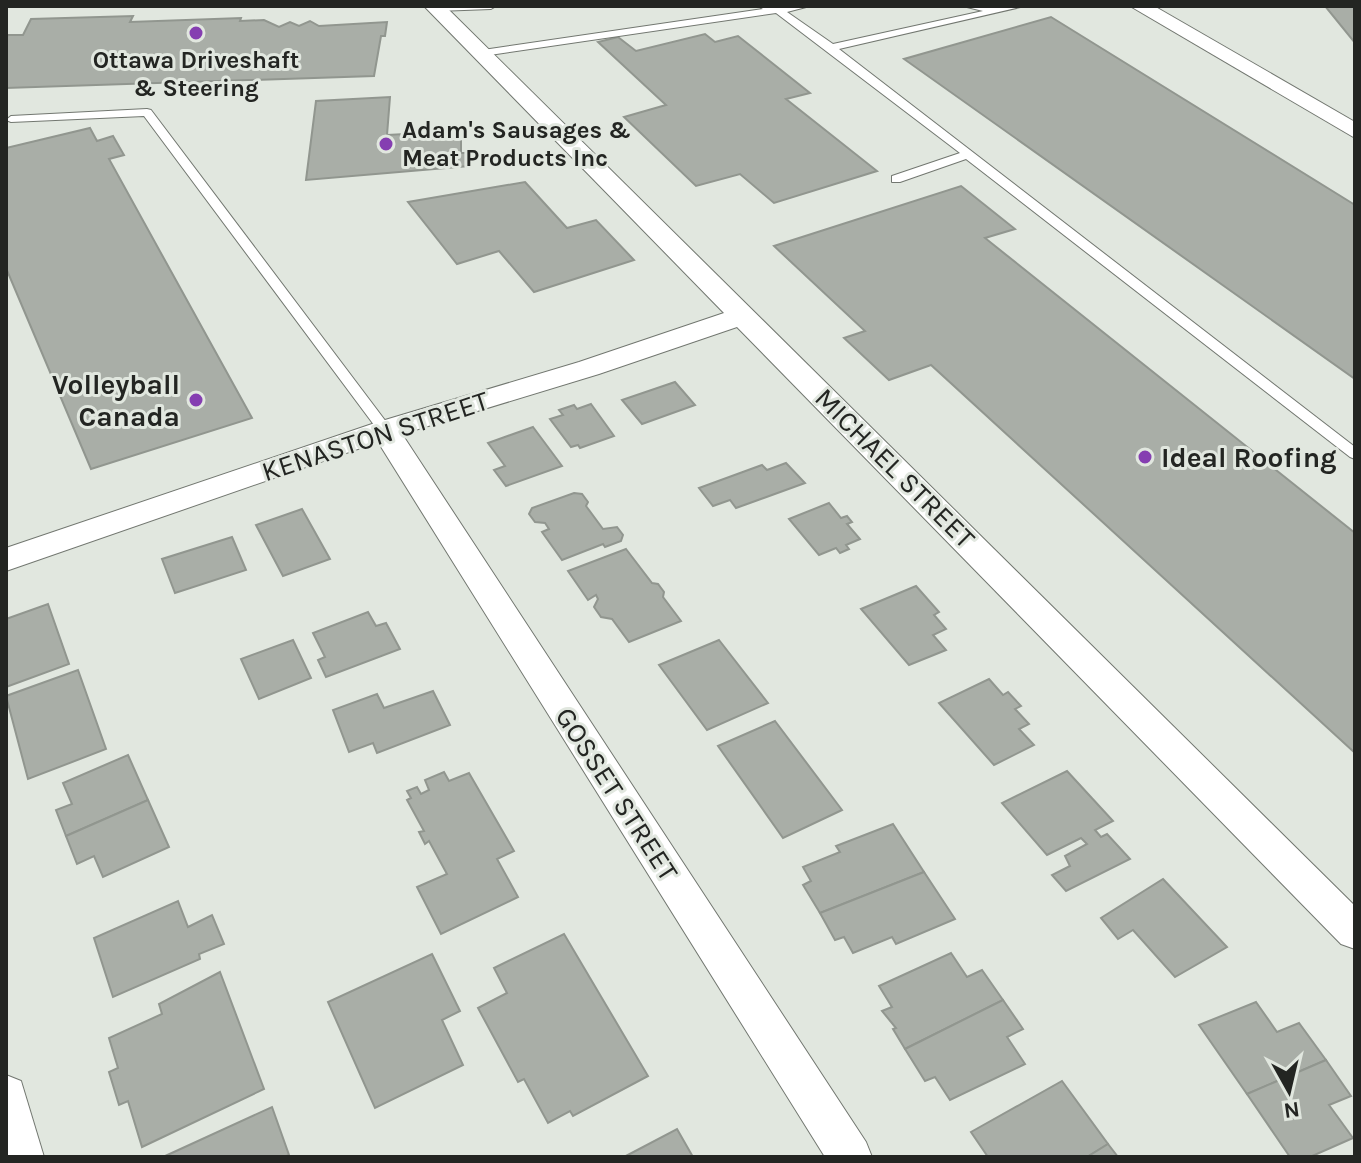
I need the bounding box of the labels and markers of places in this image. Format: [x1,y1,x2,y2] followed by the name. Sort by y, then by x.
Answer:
[187,24,205,42] marker: Ottawa Driveshaft & Steering
[93,46,299,102] place label: Ottawa Driveshaft & Steering
[402,116,631,172] place label: Adam's Sausages & Meat Products Inc
[377,135,395,153] marker: Adam's Sausages & Meat Products Inc
[52,368,180,433] place label: Volleyball Canada
[187,391,205,409] marker: Volleyball Canada
[1161,441,1337,474] place label: Ideal Roofing
[1136,448,1154,466] marker: Ideal Roofing

